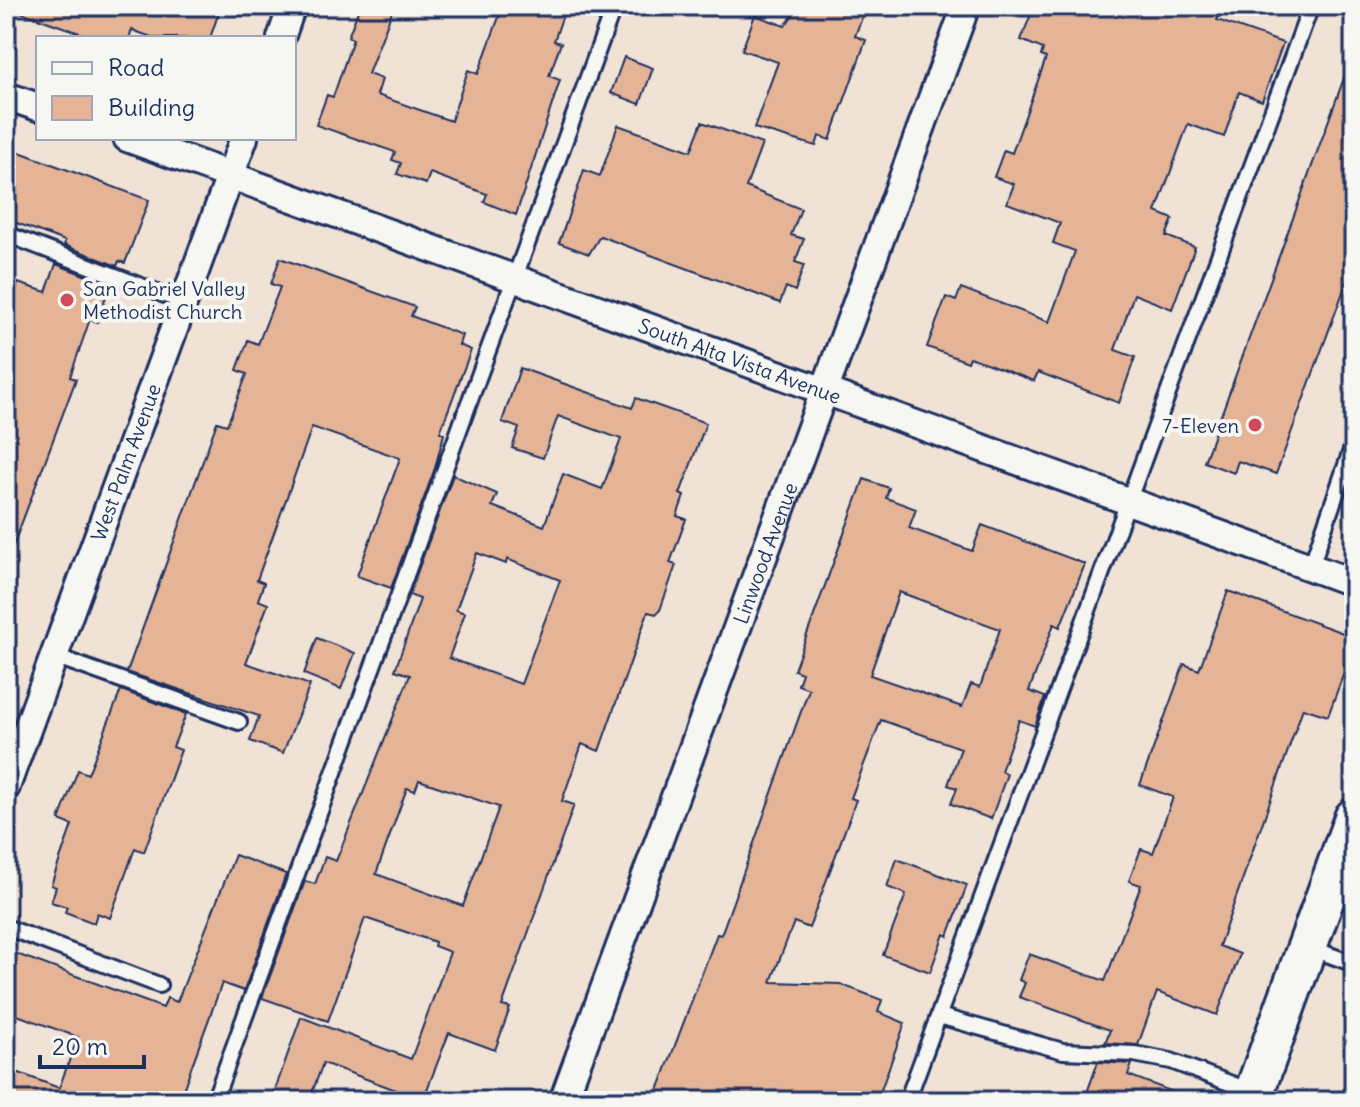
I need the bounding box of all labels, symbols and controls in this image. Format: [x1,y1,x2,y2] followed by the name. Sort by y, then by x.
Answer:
[36,36,296,140] legend
[108,52,164,82] text: Road
[108,92,195,122] text: Building
[83,276,246,324] place label: San Gabriel Valley Methodist Church
[58,291,76,309] marker: San Gabriel Valley Methodist Church
[635,312,845,408] street label: South Alta Vista Avenue
[85,380,165,544] street label: West Palm Avenue
[1162,413,1239,438] place label: 7-Eleven
[1246,416,1264,434] marker: 7-Eleven
[727,479,802,627] street label: Linwood Avenue
[40,1019,144,1069] scale bar
[52,1031,108,1061] text: 20 m

